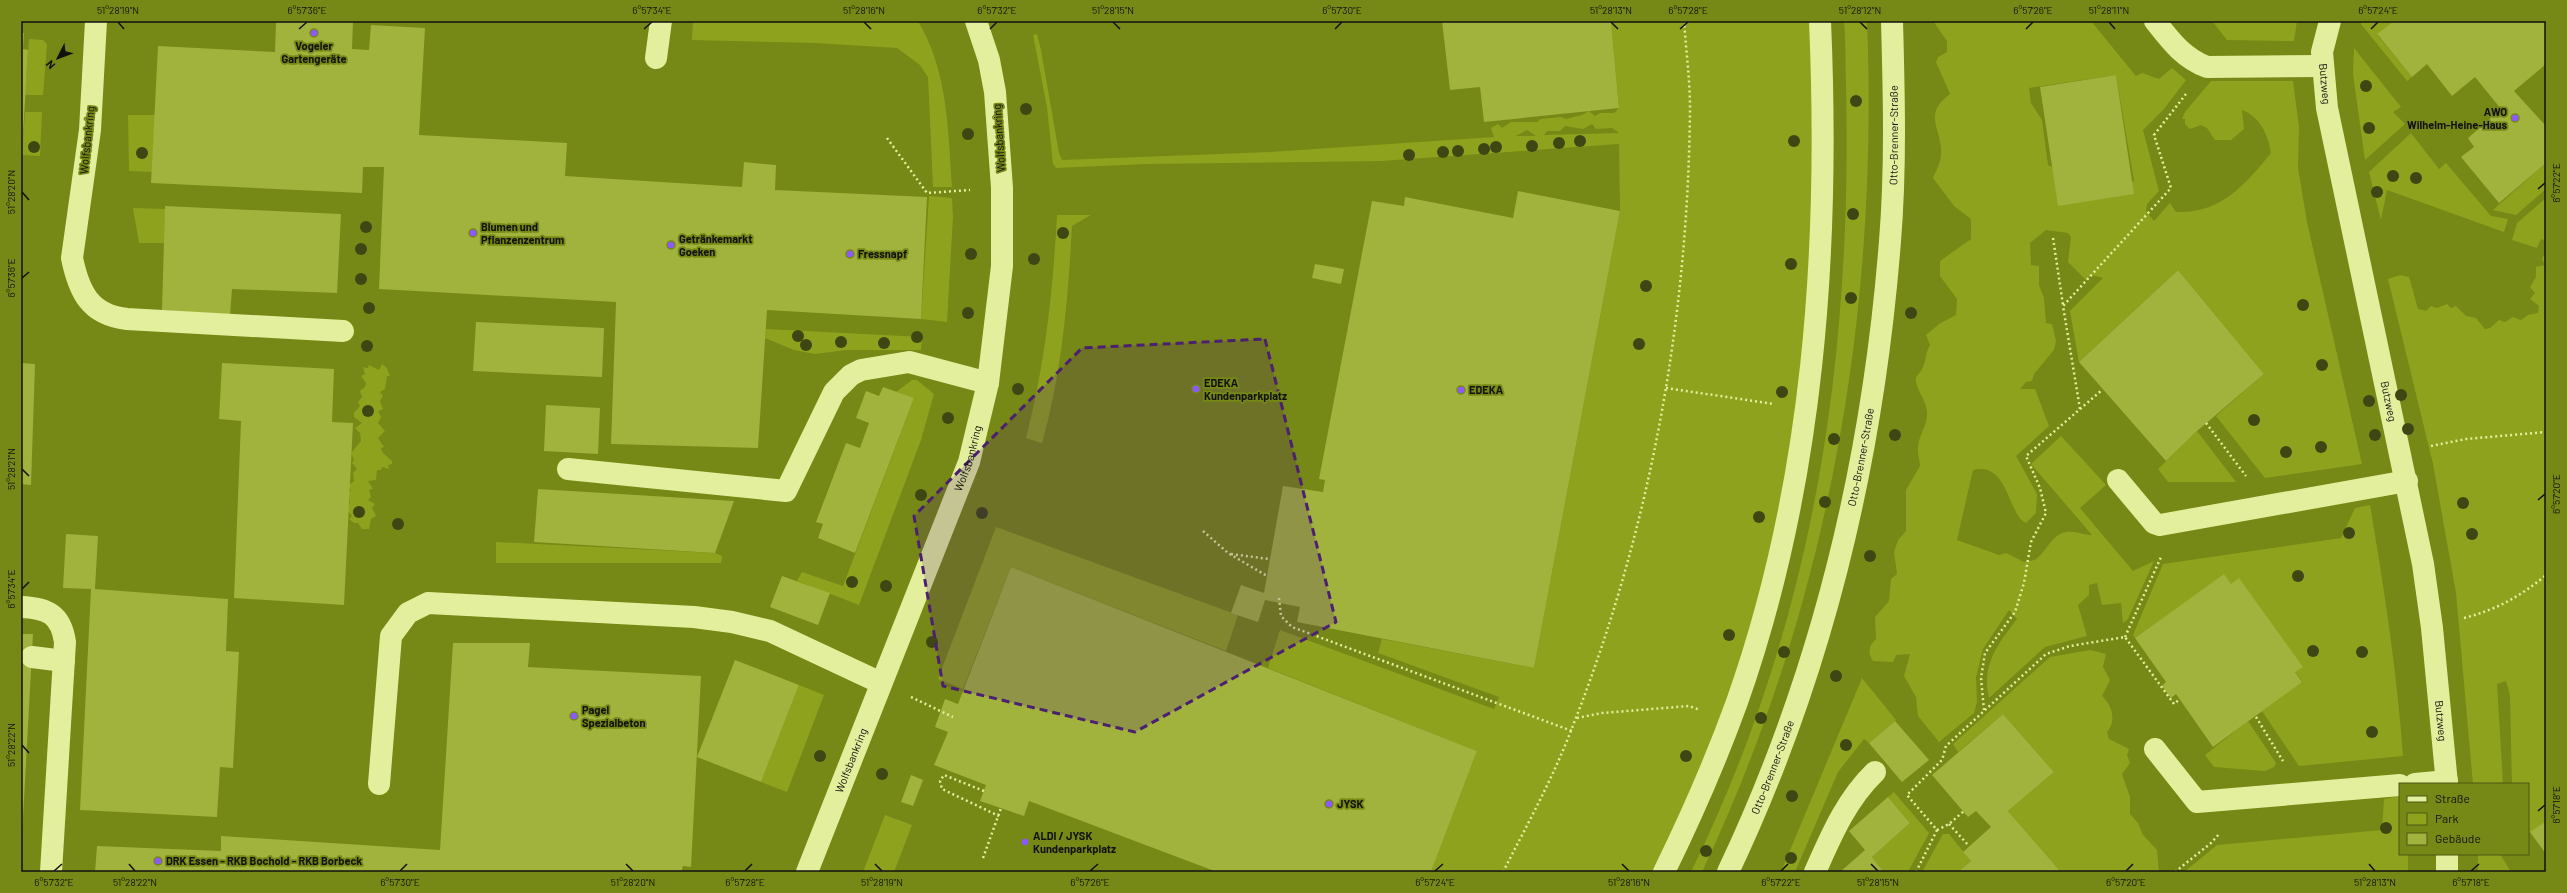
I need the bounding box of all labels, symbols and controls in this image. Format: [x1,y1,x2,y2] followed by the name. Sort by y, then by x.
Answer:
[97,4,139,16] text: 51°28'19"N
[287,4,327,16] text: 6°57'36"E
[632,4,672,16] text: 6°57'34"E
[843,4,885,16] text: 51°28'16"N
[977,4,1017,16] text: 6°57'32"E
[1092,4,1134,16] text: 51°28'15"N
[1322,4,1362,16] text: 6°57'30"E
[1590,4,1632,16] text: 51°28'13"N
[1668,4,1708,16] text: 6°57'28"E
[1839,4,1881,16] text: 51°28'12"N
[2013,4,2053,16] text: 6°57'26"E
[2089,4,2129,16] text: 51°28'11"N
[2358,4,2398,16] text: 6°57'24"E
[309,28,319,38] marker: Vogeler Gartengeräte
[38,38,78,78] north arrow
[281,39,347,65] place label: Vogeler Gartengeräte
[43,58,57,72] text: N
[2317,63,2334,105] street label: Butzweg
[1886,85,1900,185] street label: Otto-Brenner-Straße
[990,103,1007,173] street label: Wolfsbankring
[76,105,97,175] street label: Wolfsbankring
[2407,105,2507,131] place label: AWO Wilhelm-Heine-Haus
[2510,113,2520,123] marker: AWO Wilhelm-Heine-Haus
[2550,163,2562,203] text: 6°57'22"E
[5,170,17,214] text: 51°28'20"N
[481,220,564,246] place label: Blumen und Pflanzenzentrum
[468,228,478,238] marker: Blumen und Pflanzenzentrum
[679,232,752,258] place label: Getränkemarkt Goeken
[666,240,676,250] marker: Getränkemarkt Goeken
[858,247,907,260] place label: Fressnapf
[845,249,855,259] marker: Fressnapf
[5,258,17,298] text: 6°57'36"E
[1204,376,1287,402] place label: EDEKA Kundenparkplatz
[2379,380,2400,423] street label: Butzweg
[1469,383,1504,396] place label: EDEKA
[1191,384,1201,394] marker: EDEKA Kundenparkplatz
[1456,385,1466,395] marker: EDEKA
[1845,407,1876,507] street label: Otto-Brenner-Straße
[951,424,984,493] street label: Wolfsbankring
[5,448,17,490] text: 51°28'21"N
[2550,474,2562,514] text: 6°57'20"E
[5,569,17,609] text: 6°57'34"E
[2433,700,2450,742] street label: Butzweg
[582,703,645,729] place label: Pagel Spezialbeton
[569,711,579,721] marker: Pagel Spezialbeton
[1748,718,1796,816] street label: Otto-Brenner-Straße
[5,723,17,767] text: 51°28'22"N
[832,726,869,794] street label: Wolfsbankring
[2399,783,2529,855] legend
[2550,786,2562,824] text: 6°57'18"E
[2435,791,2470,805] text: Straße
[1337,797,1363,810] place label: JYSK
[1324,799,1334,809] marker: JYSK
[2435,811,2459,825] text: Park
[1033,829,1116,855] place label: ALDI / JYSK Kundenparkplatz
[2435,831,2481,845] text: Gebäude
[1020,837,1030,847] marker: ALDI / JYSK Kundenparkplatz
[166,854,362,867] place label: DRK Essen - RKB Bochold - RKB Borbeck
[153,856,163,866] marker: DRK Essen - RKB Bochold - RKB Borbeck
[34,876,74,888] text: 6°57'32"E
[113,876,157,888] text: 51°28'22"N
[380,876,420,888] text: 6°57'30"E
[611,876,655,888] text: 51°28'20"N
[725,876,765,888] text: 6°57'28"E
[861,876,903,888] text: 51°28'19"N
[1070,876,1110,888] text: 6°57'26"E
[1415,876,1455,888] text: 6°57'24"E
[1608,876,1650,888] text: 51°28'16"N
[1761,876,1801,888] text: 6°57'22"E
[1857,876,1899,888] text: 51°28'15"N
[2106,876,2146,888] text: 6°57'20"E
[2354,876,2396,888] text: 51°28'13"N
[2452,876,2490,888] text: 6°57'18"E

